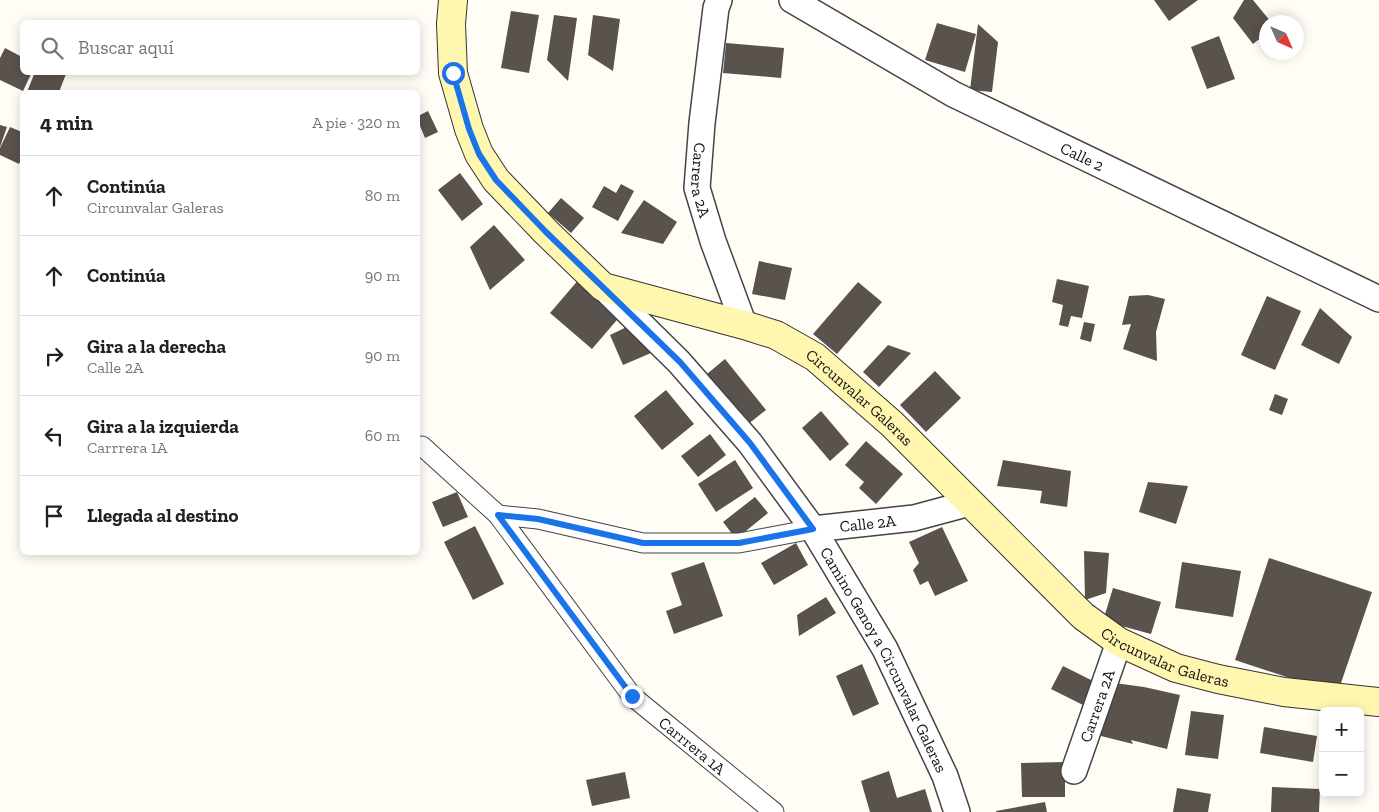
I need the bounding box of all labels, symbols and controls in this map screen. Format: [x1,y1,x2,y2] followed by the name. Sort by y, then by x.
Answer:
[1259,15,1304,60] north arrow
[20,20,420,75] search box
[38,34,66,62] icon: search
[78,36,174,59] text: Buscar aquí
[442,62,465,85] route start
[40,110,93,135] text: 4 min
[312,113,400,132] text: A pie · 320 m
[1057,138,1107,175] street label: Calle 2
[687,142,715,221] street label: Carrera 2A
[87,175,166,198] text: Continúa
[40,182,68,210] icon: ahead
[365,186,400,205] text: 80 m
[87,198,224,217] text: Circunvalar Galeras
[40,262,68,290] icon: ahead
[87,264,166,287] text: Continúa
[365,266,400,285] text: 90 m
[87,335,226,358] text: Gira a la derecha
[40,342,68,370] icon: right
[803,345,917,450] street label: Circunvalar Galeras
[365,346,400,365] text: 90 m
[87,358,143,377] text: Calle 2A
[87,415,239,438] text: Gira a la izquierda
[40,422,68,450] icon: left
[365,426,400,445] text: 60 m
[87,438,167,457] text: Carrrera 1A
[40,502,68,530] icon: arrive
[87,504,238,527] text: Llegada al destino
[839,511,897,536] street label: Calle 2A
[816,544,951,776] street label: Camino Genoy a Circunvalar Galeras
[1097,623,1231,691] street label: Circunvalar Galeras
[1076,667,1119,745] street label: Carrera 2A
[621,685,644,708] route end
[1319,707,1364,797] map controls
[1319,707,1364,752] button: +
[655,713,730,779] street label: Carrrera 1A
[1319,752,1364,797] button: −

